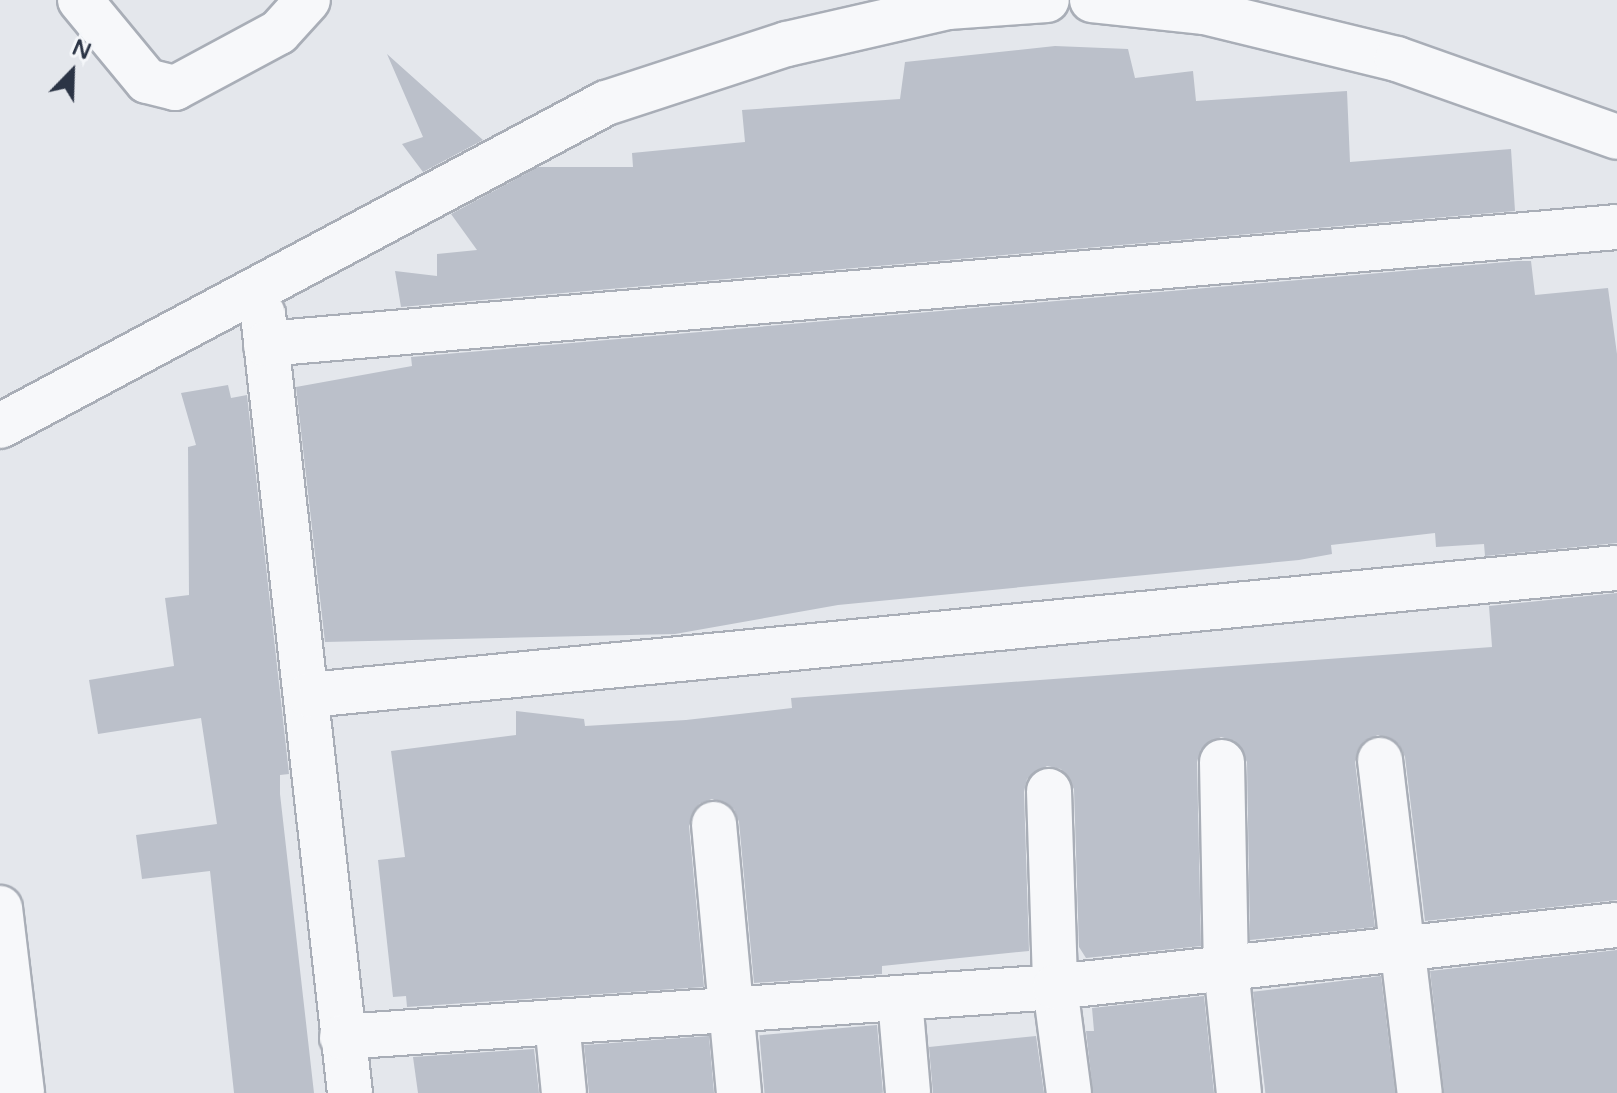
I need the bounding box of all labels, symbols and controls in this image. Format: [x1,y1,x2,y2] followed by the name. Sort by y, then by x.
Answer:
[32,32,112,112] north arrow
[68,34,95,65] text: N

